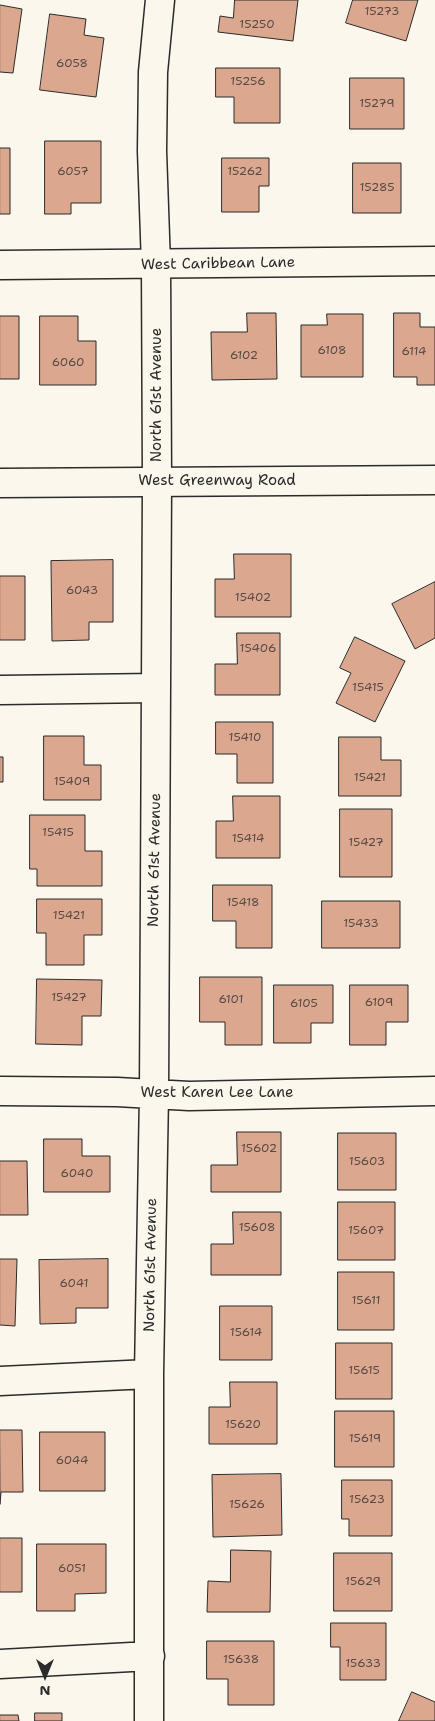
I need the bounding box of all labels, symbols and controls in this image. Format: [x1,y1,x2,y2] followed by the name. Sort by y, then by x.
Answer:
[364,5,400,19] house number: 15273
[239,18,275,32] house number: 15250
[56,57,88,71] house number: 6058
[230,75,266,89] house number: 15256
[359,97,395,111] house number: 15279
[57,165,89,179] house number: 6057
[227,165,263,179] house number: 15262
[359,181,395,195] house number: 15285
[141,254,295,274] street label: West Caribbean Lane
[148,328,166,462] street label: North 61st Avenue
[318,344,346,358] house number: 6108
[402,345,426,359] house number: 6114
[230,349,258,363] house number: 6102
[52,356,84,370] house number: 6060
[138,472,296,490] street label: West Greenway Road
[66,584,98,598] house number: 6043
[235,591,271,605] house number: 15402
[240,642,276,656] house number: 15406
[352,681,384,695] house number: 15415
[229,731,261,745] house number: 15410
[354,771,386,785] house number: 15421
[54,775,90,789] house number: 15409
[145,793,165,927] street label: North 61st Avenue
[42,826,74,840] house number: 15415
[232,832,264,846] house number: 15414
[348,836,384,850] house number: 15427
[227,896,259,910] house number: 15418
[53,909,85,923] house number: 15421
[343,917,379,931] house number: 15433
[51,991,87,1005] house number: 15427
[218,993,244,1007] house number: 6101
[365,996,393,1010] house number: 6109
[290,997,318,1011] house number: 6105
[140,1084,294,1102] street label: West Karen Lee Lane
[241,1142,277,1156] house number: 15602
[349,1155,385,1169] house number: 15603
[61,1167,93,1181] house number: 6040
[141,1198,161,1332] street label: North 61st Avenue
[239,1221,275,1235] house number: 15608
[348,1224,384,1238] house number: 15607
[60,1277,88,1291] house number: 6041
[351,1294,381,1308] house number: 15611
[230,1326,262,1340] house number: 15614
[348,1364,380,1378] house number: 15615
[225,1418,261,1432] house number: 15620
[349,1432,381,1446] house number: 15619
[56,1454,88,1468] house number: 6044
[349,1493,385,1507] house number: 15623
[229,1498,265,1512] house number: 15626
[58,1562,86,1576] house number: 6051
[345,1575,381,1589] house number: 15629
[20,1651,70,1701] north arrow
[223,1653,259,1667] house number: 15638
[345,1657,381,1671] house number: 15633
[39,1682,51,1700] text: N

